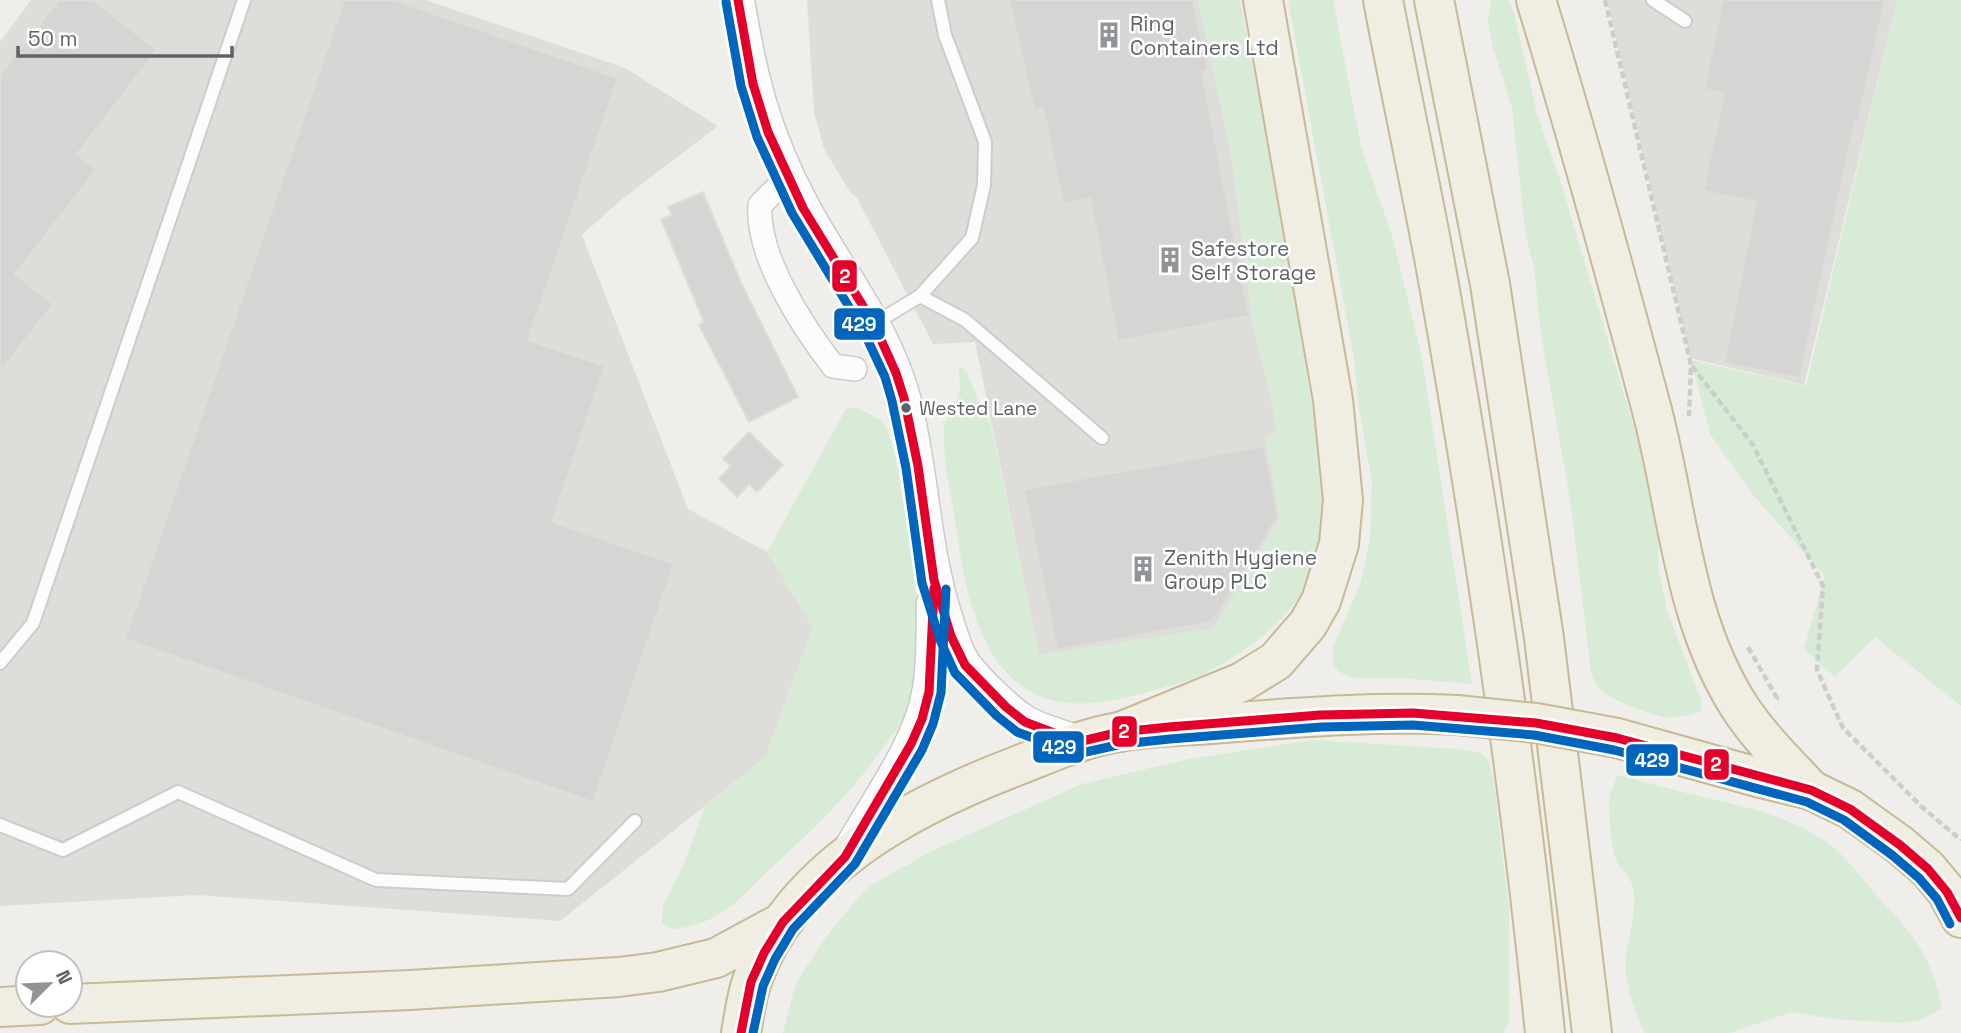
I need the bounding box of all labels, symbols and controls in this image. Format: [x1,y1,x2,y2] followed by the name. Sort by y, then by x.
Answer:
[1130,10,1279,61] place label: Ring Containers Ltd
[18,14,231,58] scale bar
[1094,20,1124,50] building icon: Ring Containers Ltd
[28,25,78,52] text: 50 m
[1191,235,1317,286] place label: Safestore Self Storage
[1155,245,1185,275] building icon: Safestore Self Storage
[831,259,858,293] line badge: 2
[839,264,851,289] text: 2
[833,307,886,341] line badge: 429
[841,312,877,337] text: 429
[919,396,1037,421] place label: Wested Lane
[899,401,913,415] marker: Wested Lane
[1164,544,1317,595] place label: Zenith Hygiene Group PLC
[1128,554,1158,584] building icon: Zenith Hygiene Group PLC
[1111,715,1138,748] line badge: 2
[1118,719,1130,744] text: 2
[1032,730,1085,764] line badge: 429
[1041,735,1077,760] text: 429
[1625,743,1679,777] line badge: 429
[1634,748,1670,773] text: 429
[1703,748,1730,781] line badge: 2
[1710,752,1722,777] text: 2
[14,949,84,1019] north arrow
[50,966,78,988] text: N

